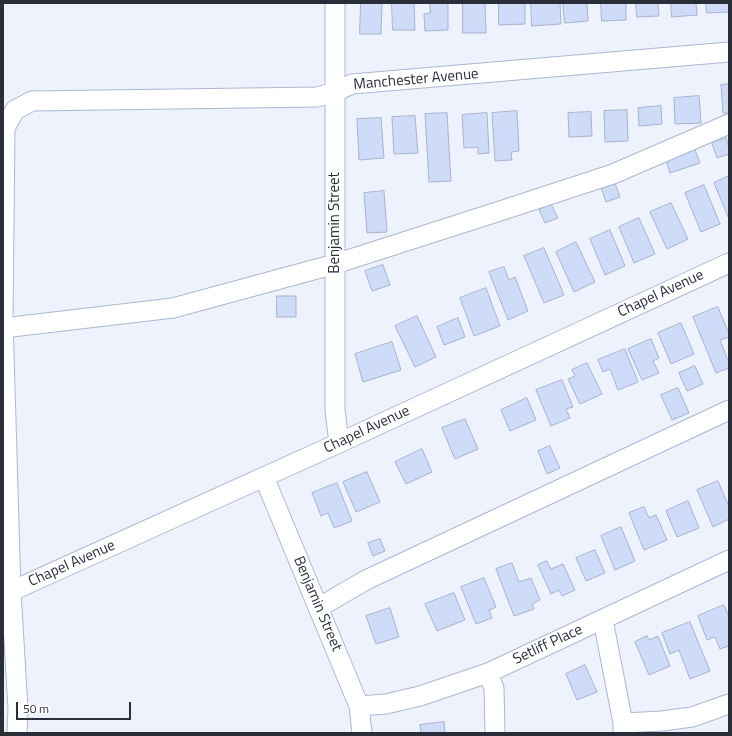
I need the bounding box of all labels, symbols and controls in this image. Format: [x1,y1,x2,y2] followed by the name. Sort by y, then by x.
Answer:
[353,66,479,94] street label: Manchester Avenue
[326,172,344,274] street label: Benjamin Street
[615,266,707,322] street label: Chapel Avenue
[321,402,413,458] street label: Chapel Avenue
[26,537,118,591] street label: Chapel Avenue
[289,554,345,654] street label: Benjamin Street
[510,621,586,669] street label: Setliff Place
[18,694,133,720] scale bar
[23,699,49,718] text: 50 m

